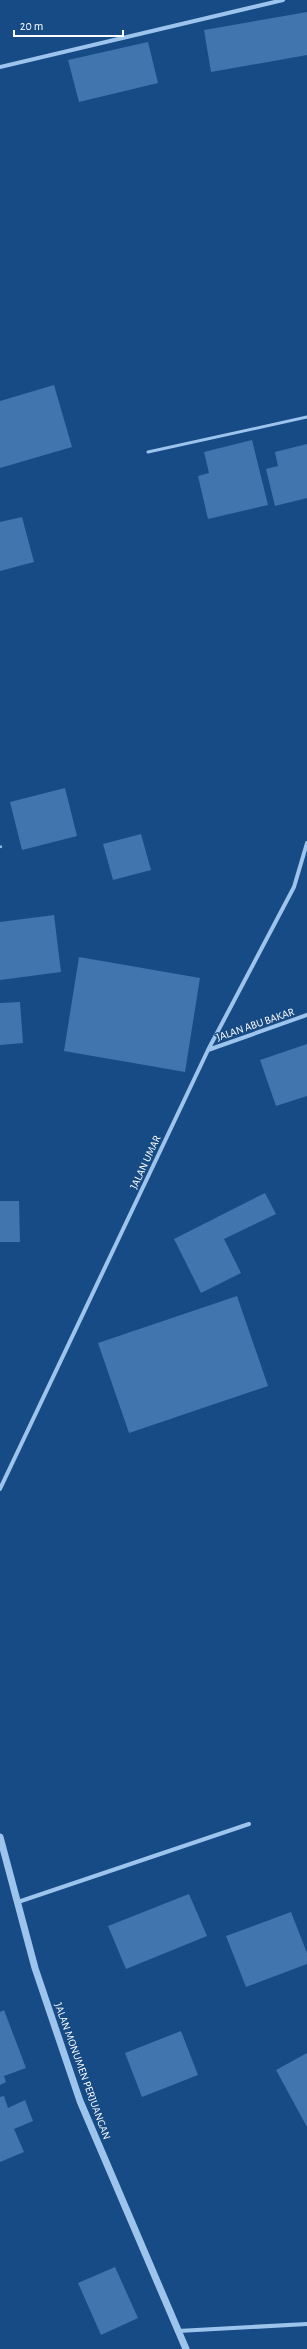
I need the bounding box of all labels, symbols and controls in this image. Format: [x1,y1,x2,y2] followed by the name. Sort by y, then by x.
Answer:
[14,12,123,38] scale bar
[20,20,43,32] text: 20 m
[215,1006,296,1043] street label: JALAN ABU BAKAR
[128,1134,163,1191] street label: JALAN UMAR
[53,2001,112,2141] street label: JALAN MONUMEN PERJUANGAN

